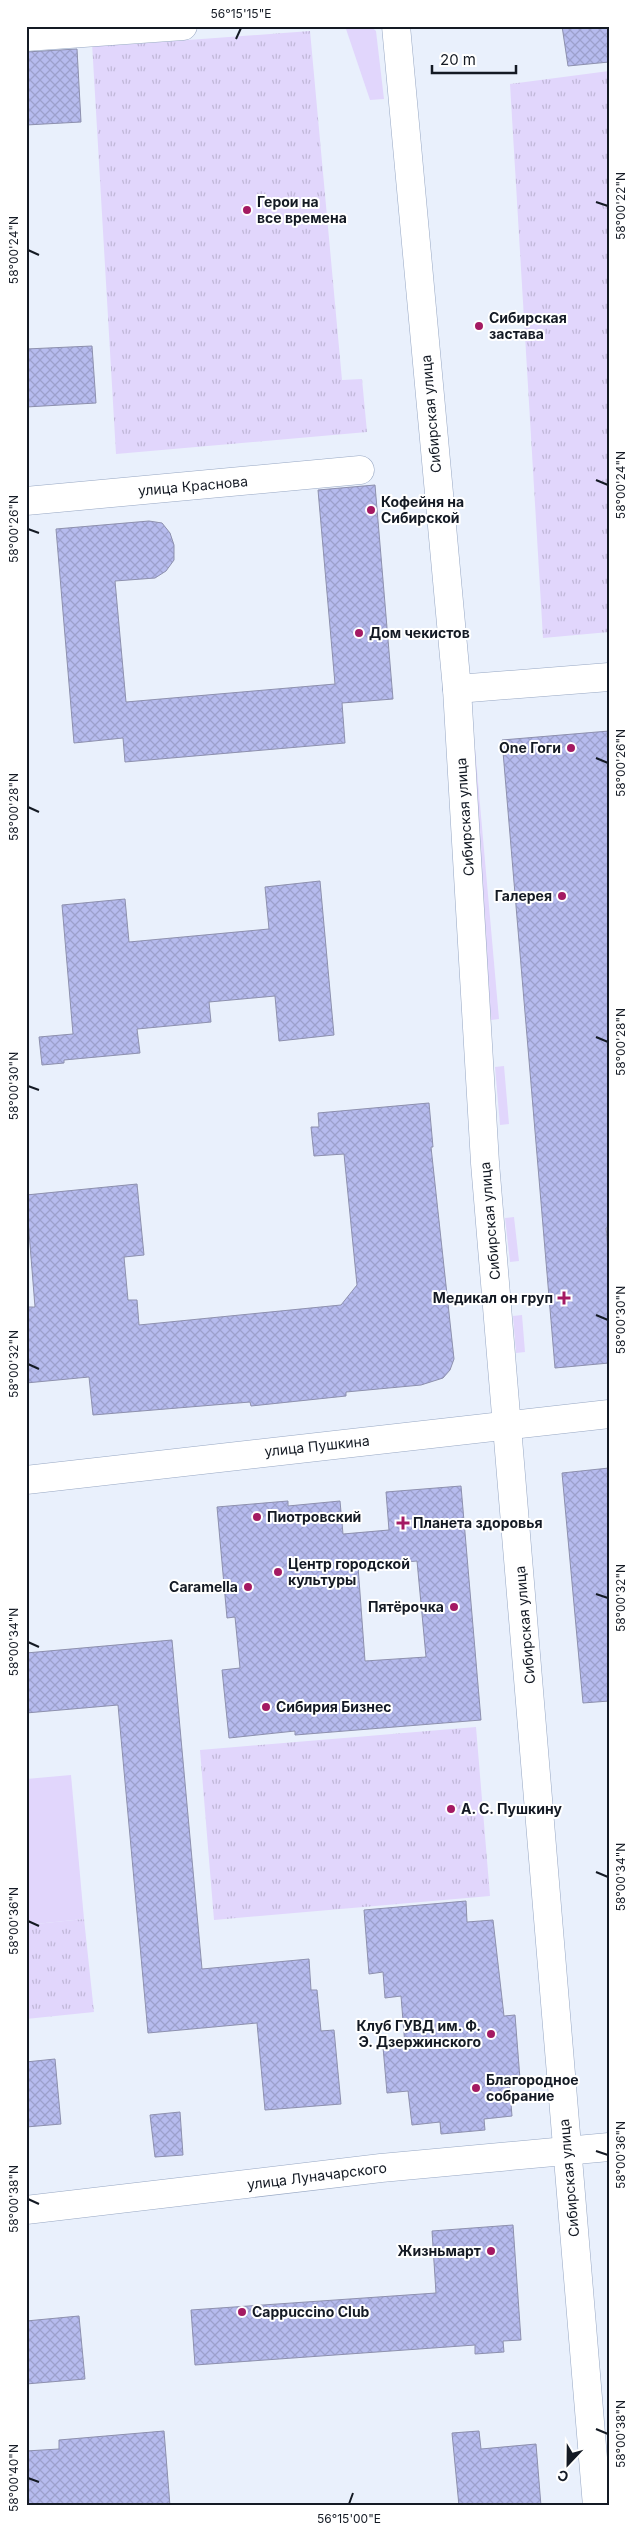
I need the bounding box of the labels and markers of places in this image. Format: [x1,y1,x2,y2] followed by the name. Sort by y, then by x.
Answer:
[257,193,347,226] place label: Герои на все времена
[241,204,253,216] marker: Герои на все времена
[489,309,567,342] place label: Сибирская застава
[473,320,485,332] marker: Сибирская застава
[381,493,464,526] place label: Кофейня на Сибирской
[365,504,377,516] marker: Кофейня на Сибирской
[369,624,470,641] place label: Дом чекистов
[353,627,365,639] marker: Дом чекистов
[499,739,561,756] place label: One Гоги
[565,742,577,754] marker: One Гоги
[495,887,552,904] place label: Галерея
[556,890,568,902] marker: Галерея
[433,1289,553,1306] place label: Медикал он груп
[557,1291,571,1305] marker: Медикал он груп
[267,1508,361,1525] place label: Пиотровский
[251,1511,263,1523] marker: Пиотровский
[413,1514,543,1531] place label: Планета здоровья
[397,1517,409,1529] marker: Планета здоровья
[288,1555,410,1588] place label: Центр городской культуры
[272,1566,284,1578] marker: Центр городской культуры
[169,1578,238,1595] place label: Caramella
[242,1581,254,1593] marker: Caramella
[368,1598,444,1615] place label: Пятёрочка
[448,1601,460,1613] marker: Пятёрочка
[276,1698,392,1715] place label: Сибирия Бизнес
[260,1701,272,1713] marker: Сибирия Бизнес
[461,1800,563,1817] place label: А. С. Пушкину
[445,1803,457,1815] marker: А. С. Пушкину
[356,2017,481,2050] place label: Клуб ГУВД им. Ф. Э. Дзержинского
[485,2028,497,2040] marker: Клуб ГУВД им. Ф. Э. Дзержинского
[486,2071,579,2104] place label: Благородное собрание
[470,2082,482,2094] marker: Благородное собрание
[398,2242,481,2259] place label: Жизньмарт
[485,2245,497,2257] marker: Жизньмарт
[252,2303,370,2320] place label: Cappuccino Club
[236,2306,248,2318] marker: Cappuccino Club

